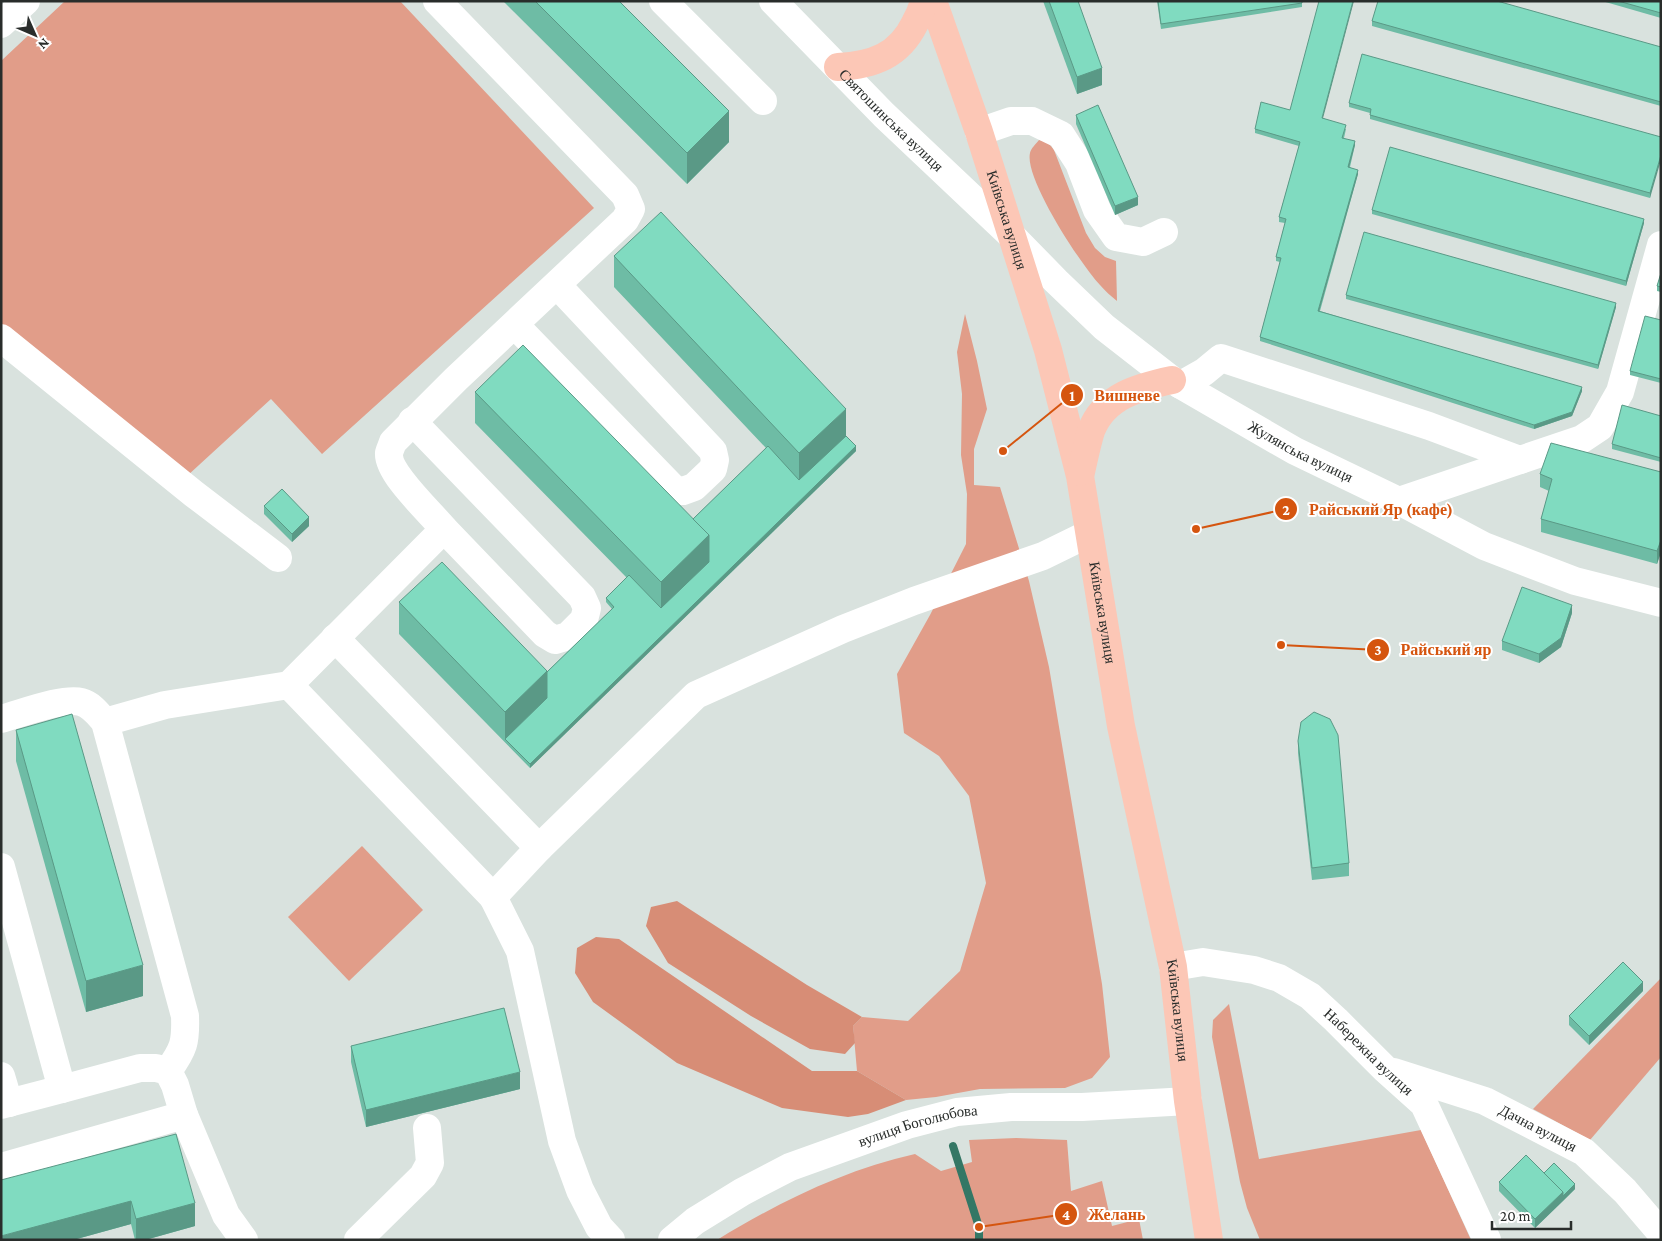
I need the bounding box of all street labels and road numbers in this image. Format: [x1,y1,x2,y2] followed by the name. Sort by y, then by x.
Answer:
[836,66,947,175] street label: Святошинська вулиця
[984,168,1030,272] street label: Київська вулиця
[1245,418,1355,486] street label: Жулянська вулиця
[1086,560,1119,665] street label: Київська вулиця
[1163,958,1192,1063] street label: Київська вулиця
[1321,1005,1416,1098] street label: Набережна вулиця
[856,1102,978,1150] street label: вулиця Боголюбова
[1496,1102,1580,1155] street label: Дачна вулиця

